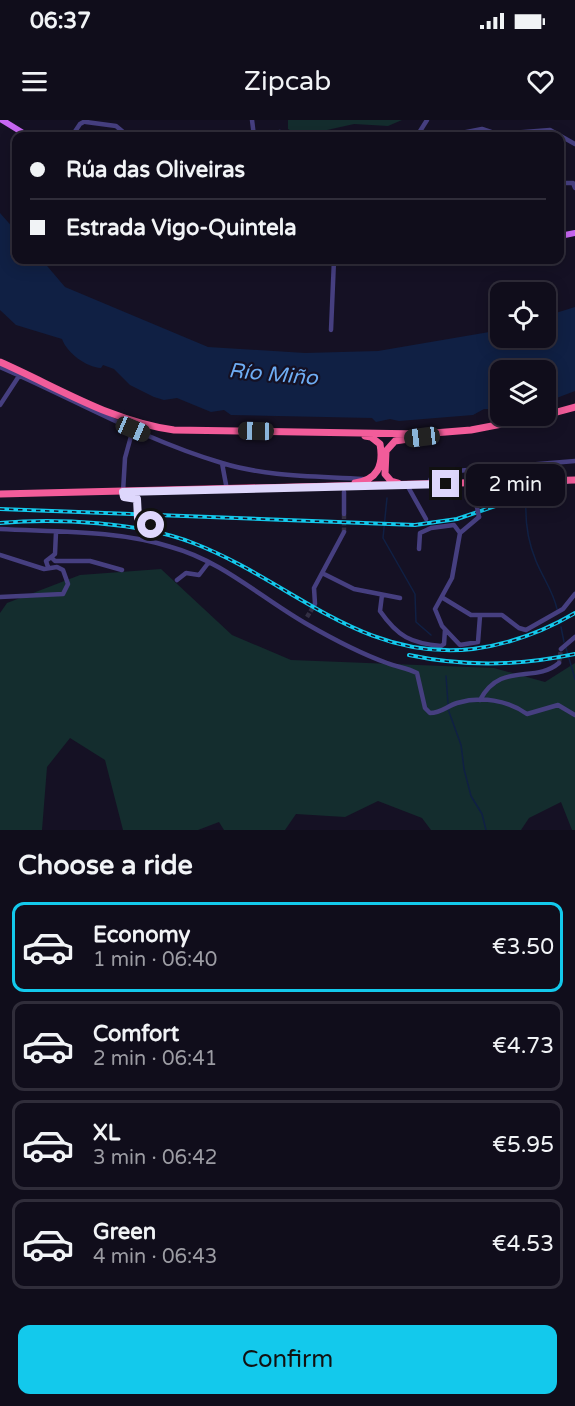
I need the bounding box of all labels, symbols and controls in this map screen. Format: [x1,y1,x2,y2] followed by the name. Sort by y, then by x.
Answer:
[30,8,91,34] text: 06:37
[18,65,51,98] icon: menu
[244,65,331,98] text: Zipcab
[524,65,557,98] icon: heart
[66,157,245,183] text: Rúa das Oliveiras
[66,215,297,241] text: Estrada Vigo-Quintela
[490,282,556,426] map controls
[490,282,556,348] button: locate
[227,358,320,391] water label: Río Miño
[490,360,556,426] button: layers
[113,414,153,444] car
[238,422,274,440] car
[403,426,441,448] car
[467,463,566,505] callout: 2 min
[432,470,459,497] route end
[489,473,542,497] text: 2 min
[137,511,164,538] route start
[18,849,193,882] text: Choose a ride
[21,920,75,974] icon: car
[93,922,190,948] text: Economy
[492,934,554,960] text: €3.50
[93,948,217,972] text: 1 min · 06:40
[21,1019,75,1073] icon: car
[93,1021,179,1047] text: Comfort
[492,1033,554,1059] text: €4.73
[93,1047,217,1071] text: 2 min · 06:41
[21,1118,75,1172] icon: car
[93,1120,120,1146] text: XL
[492,1132,554,1158] text: €5.95
[93,1146,217,1170] text: 3 min · 06:42
[21,1217,75,1271] icon: car
[93,1219,156,1245] text: Green
[492,1231,554,1257] text: €4.53
[93,1245,217,1269] text: 4 min · 06:43
[18,1325,557,1394] button: Confirm

